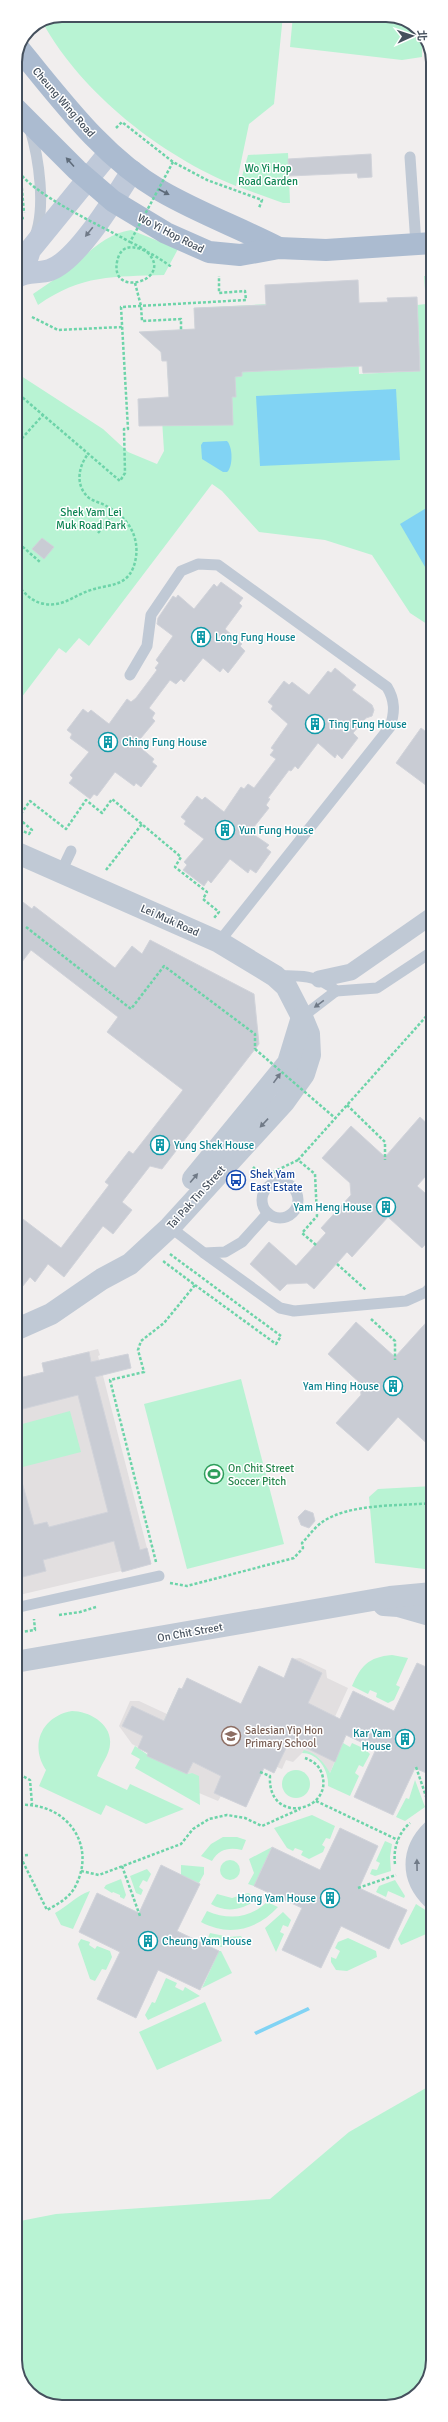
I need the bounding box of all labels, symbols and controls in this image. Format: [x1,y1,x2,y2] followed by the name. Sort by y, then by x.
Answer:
[392,16,432,56] north arrow
[415,30,428,41] text: 北
[30,65,98,140] street label: Cheung Wing Road
[65,157,74,167] one-way arrow
[238,162,298,188] park label: Wo Yi Hop Road Garden
[158,189,170,196] one-way arrow
[135,211,206,256] street label: Wo Yi Hop Road
[85,227,94,238] one-way arrow
[56,506,126,532] park label: Shek Yam Lei Muk Road Park
[190,626,212,648] building icon: Long Fung House
[215,631,296,644] place label: Long Fung House
[304,713,326,735] building icon: Ting Fung House
[329,718,407,731] place label: Ting Fung House
[97,731,119,753] building icon: Ching Fung House
[122,736,207,749] place label: Ching Fung House
[214,819,236,841] building icon: Yun Fung House
[239,824,314,837] place label: Yun Fung House
[138,902,201,939] street label: Lei Muk Road
[314,1000,325,1008] one-way arrow
[273,1072,281,1083] one-way arrow
[259,1118,269,1128] one-way arrow
[149,1134,171,1156] building icon: Yung Shek House
[174,1139,254,1152] place label: Yung Shek House
[165,1163,228,1232] street label: Tai Pak Tin Street
[250,1168,302,1194] place label: Shek Yam East Estate
[225,1169,247,1191] bus stop icon: Shek Yam East Estate
[190,1172,199,1183] one-way arrow
[375,1196,397,1218] building icon: Yam Heng House
[294,1201,372,1214] place label: Yam Heng House
[382,1375,404,1397] building icon: Yam Hing House
[303,1380,379,1393] place label: Yam Hing House
[228,1462,294,1488] place label: On Chit Street Soccer Pitch
[203,1463,225,1485] sports icon: On Chit Street Soccer Pitch
[156,1620,224,1645] street label: On Chit Street
[245,1724,323,1750] place label: Salesian Yip Hon Primary School
[220,1725,242,1747] school or university icon: Salesian Yip Hon Primary School
[353,1727,391,1753] place label: Kar Yam House
[394,1728,416,1750] building icon: Kar Yam House
[413,1859,420,1871] one-way arrow
[319,1887,341,1909] building icon: Hong Yam House
[237,1892,316,1905] place label: Hong Yam House
[137,1930,159,1952] building icon: Cheung Yam House
[162,1935,252,1948] place label: Cheung Yam House

